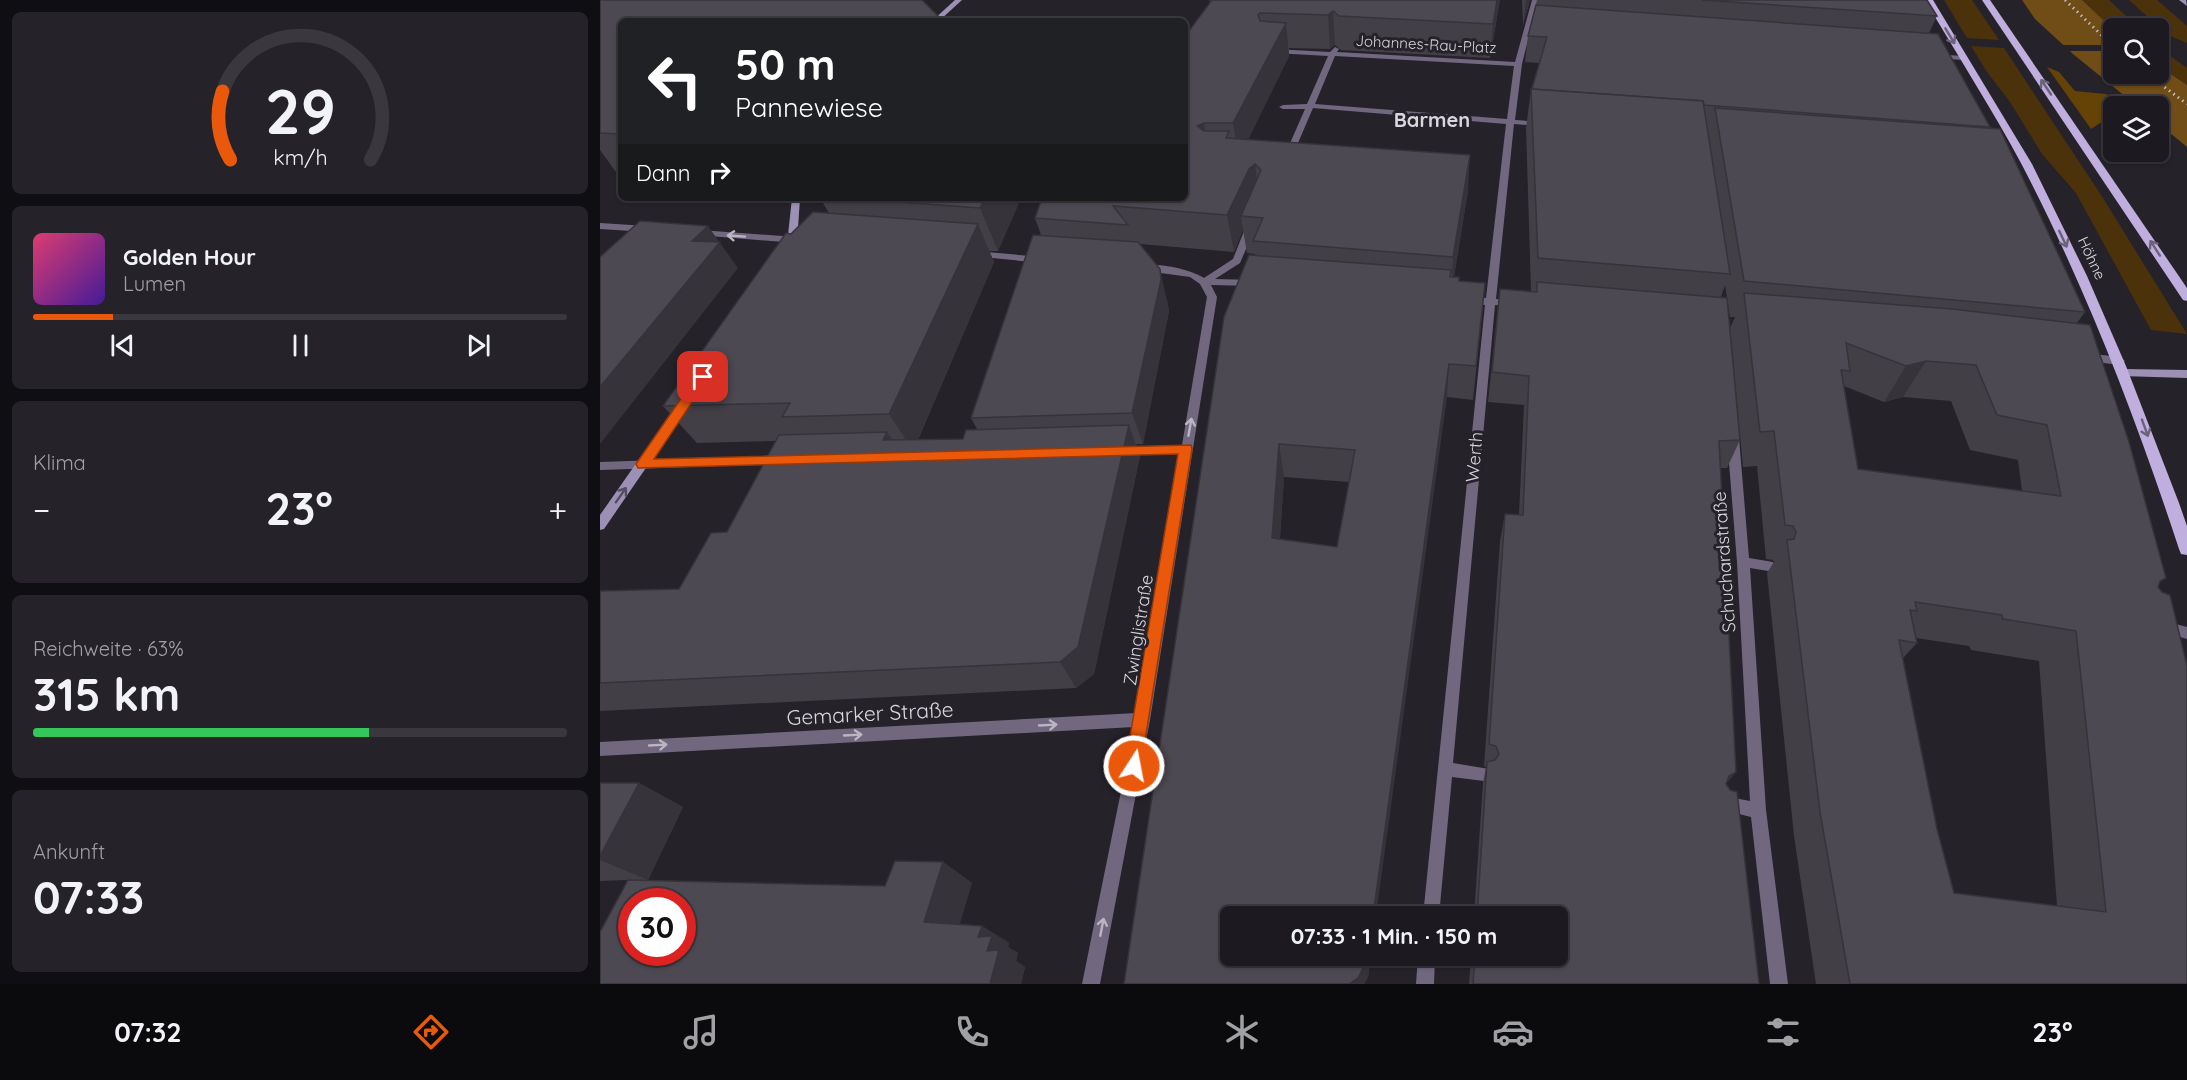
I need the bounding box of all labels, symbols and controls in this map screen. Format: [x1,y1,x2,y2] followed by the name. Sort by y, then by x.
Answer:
[2103,18,2169,162] map controls
[2103,18,2169,84] button: search
[1945,27,1957,44] one-way arrow
[1355,31,1497,57] street label: Johannes-Rau-Platz
[735,38,835,91] text: 50 m
[636,42,714,120] icon: left
[265,72,335,150] text: 29
[2039,78,2052,95] one-way arrow
[735,90,883,124] text: Pannewiese
[2103,96,2169,162] button: layers
[1394,107,1470,132] district label: Barmen
[273,145,327,171] text: km/h
[703,156,736,189] icon: right
[636,159,691,187] text: Dann
[2058,229,2070,247] one-way arrow
[726,230,746,241] one-way arrow
[2074,233,2110,283] street label: Höhne
[2149,240,2161,257] one-way arrow
[123,243,256,271] text: Golden Hour
[123,271,186,296] text: Lumen
[106,329,139,362] icon: previous
[284,329,317,362] icon: pause
[462,329,495,362] icon: next
[677,351,728,402] pin
[686,360,719,393] icon: arrive
[1185,417,1196,437] one-way arrow
[2140,418,2151,437] one-way arrow
[1460,431,1488,483] street label: Werth
[33,450,86,475] text: Klima
[266,480,333,536] text: 23°
[615,487,627,503] one-way arrow
[33,489,50,530] text: −
[548,489,567,530] text: +
[1708,491,1740,633] street label: Schuchardstraße
[1118,573,1158,687] street label: Zwinglistraße
[33,636,184,661] text: Reichweite · 63%
[33,666,180,722] text: 315 km
[786,696,954,730] street label: Gemarker Straße
[1037,719,1057,730] one-way arrow
[843,730,863,741] one-way arrow
[1102,734,1166,798] position arrow
[648,740,668,751] one-way arrow
[33,839,105,864] text: Ankunft
[33,869,144,925] text: 07:33
[618,888,696,966] speed limit sign: 30
[1097,917,1108,937] one-way arrow
[1291,922,1497,950] text: 07:33 · 1 Min. · 150 m
[410,1011,452,1053] icon: directions
[680,1011,722,1053] icon: music
[951,1011,993,1053] icon: phone
[1221,1011,1263,1053] icon: climate
[1492,1011,1534,1053] icon: car
[1762,1011,1804,1053] icon: filters
[114,1015,182,1049] text: 07:32
[2032,1015,2073,1049] text: 23°

